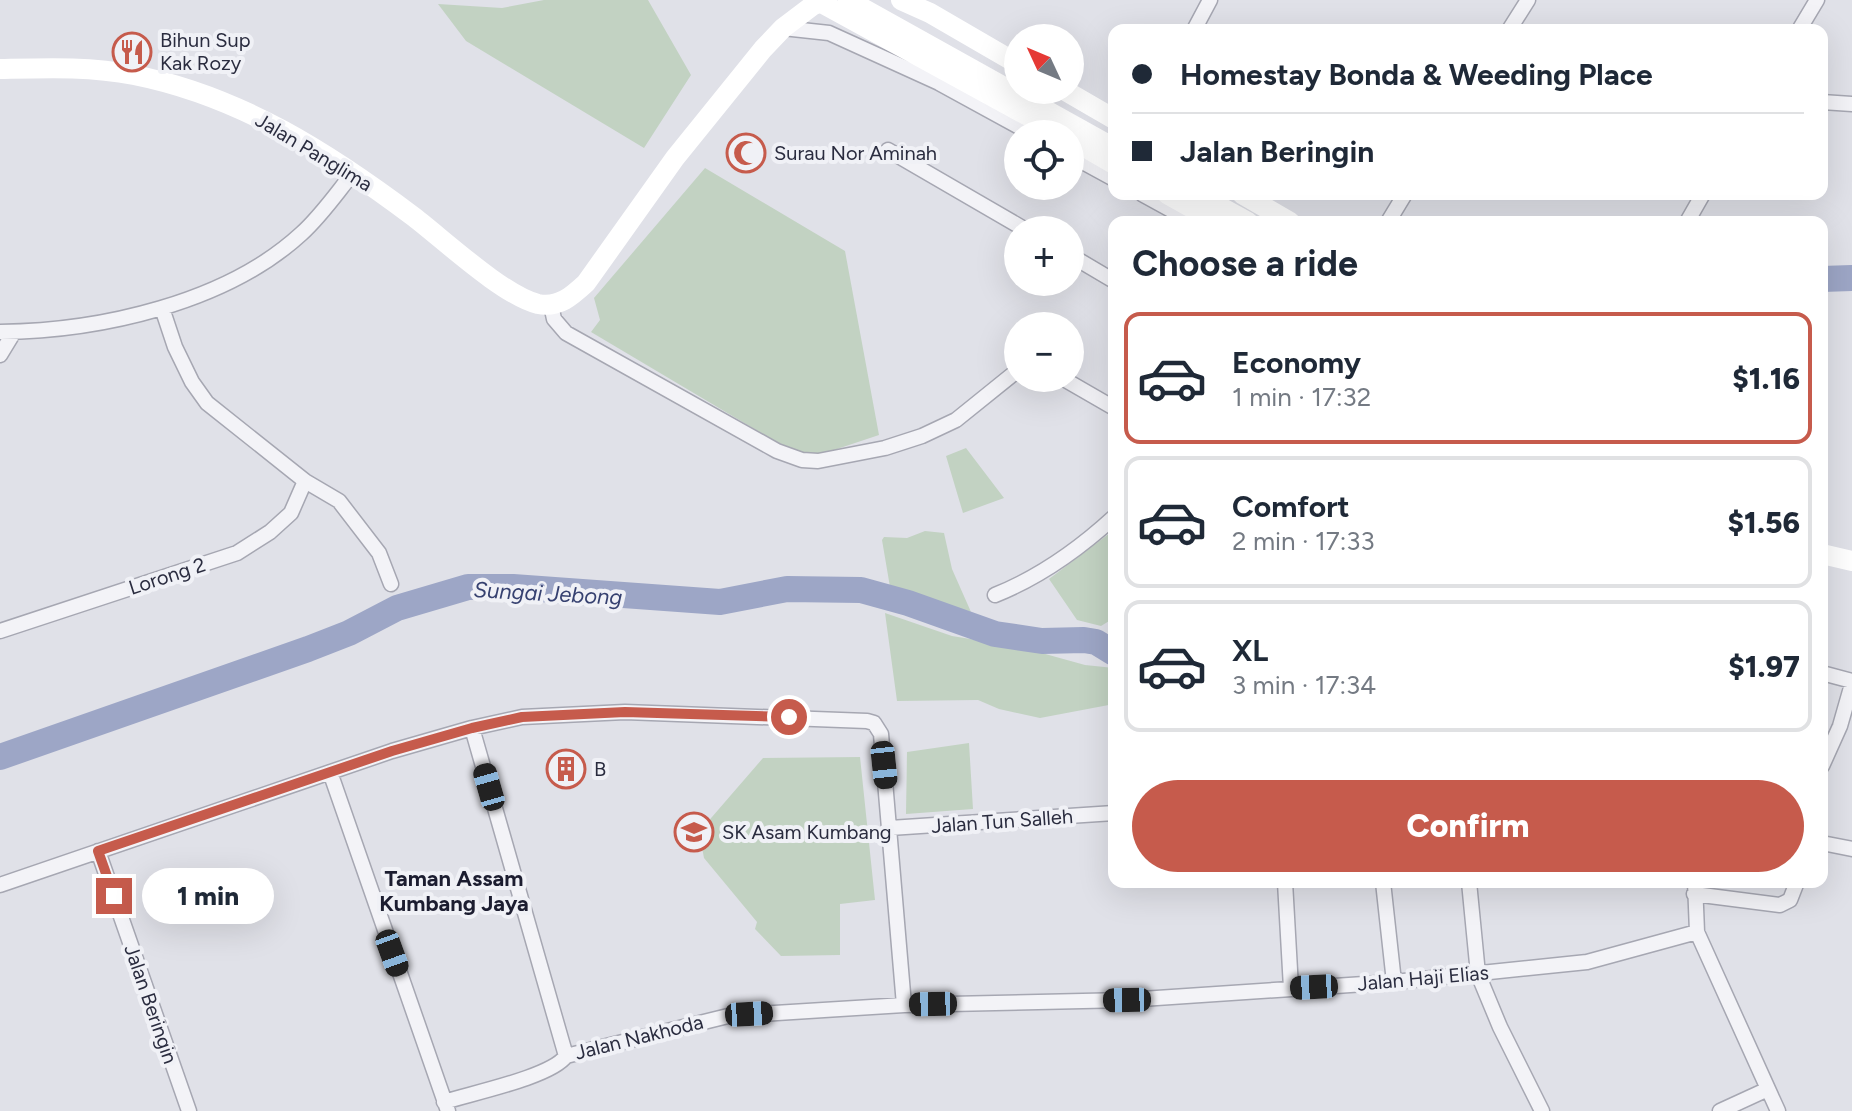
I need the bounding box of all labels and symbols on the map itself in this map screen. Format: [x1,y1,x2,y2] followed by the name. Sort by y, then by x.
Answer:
[1004,24,1084,104] north arrow
[160,28,251,75] place label: Bihun Sup Kak Rozy
[111,31,153,73] restaurant icon: Bihun Sup Kak Rozy
[251,108,377,196] street label: Jalan Panglima
[725,132,767,174] mosque icon: Surau Nor Aminah
[774,141,937,165] place label: Surau Nor Aminah
[126,552,208,600] street label: Lorong 2
[473,576,623,611] water label: Sungai Jebong
[771,699,807,735] route start
[870,740,898,790] car
[545,748,587,790] building icon: B
[594,757,606,781] place label: B
[471,761,507,813] car
[930,804,1074,838] street label: Jalan Tun Salleh
[673,811,715,853] school or university icon: SK Asam Kumbang
[722,820,892,844] place label: SK Asam Kumbang
[379,865,529,917] district label: Taman Assam Kumbang Jaya
[142,868,274,924] callout: 1 min
[96,878,132,914] route end
[373,926,411,980] car
[119,941,183,1067] street label: Jalan Beringin
[1356,960,1490,996] street label: Jalan Haji Elias
[1289,974,1339,1000] car
[1103,988,1151,1012] car
[909,992,957,1016] car
[724,1001,774,1027] car
[572,1009,706,1065] street label: Jalan Nakhoda

